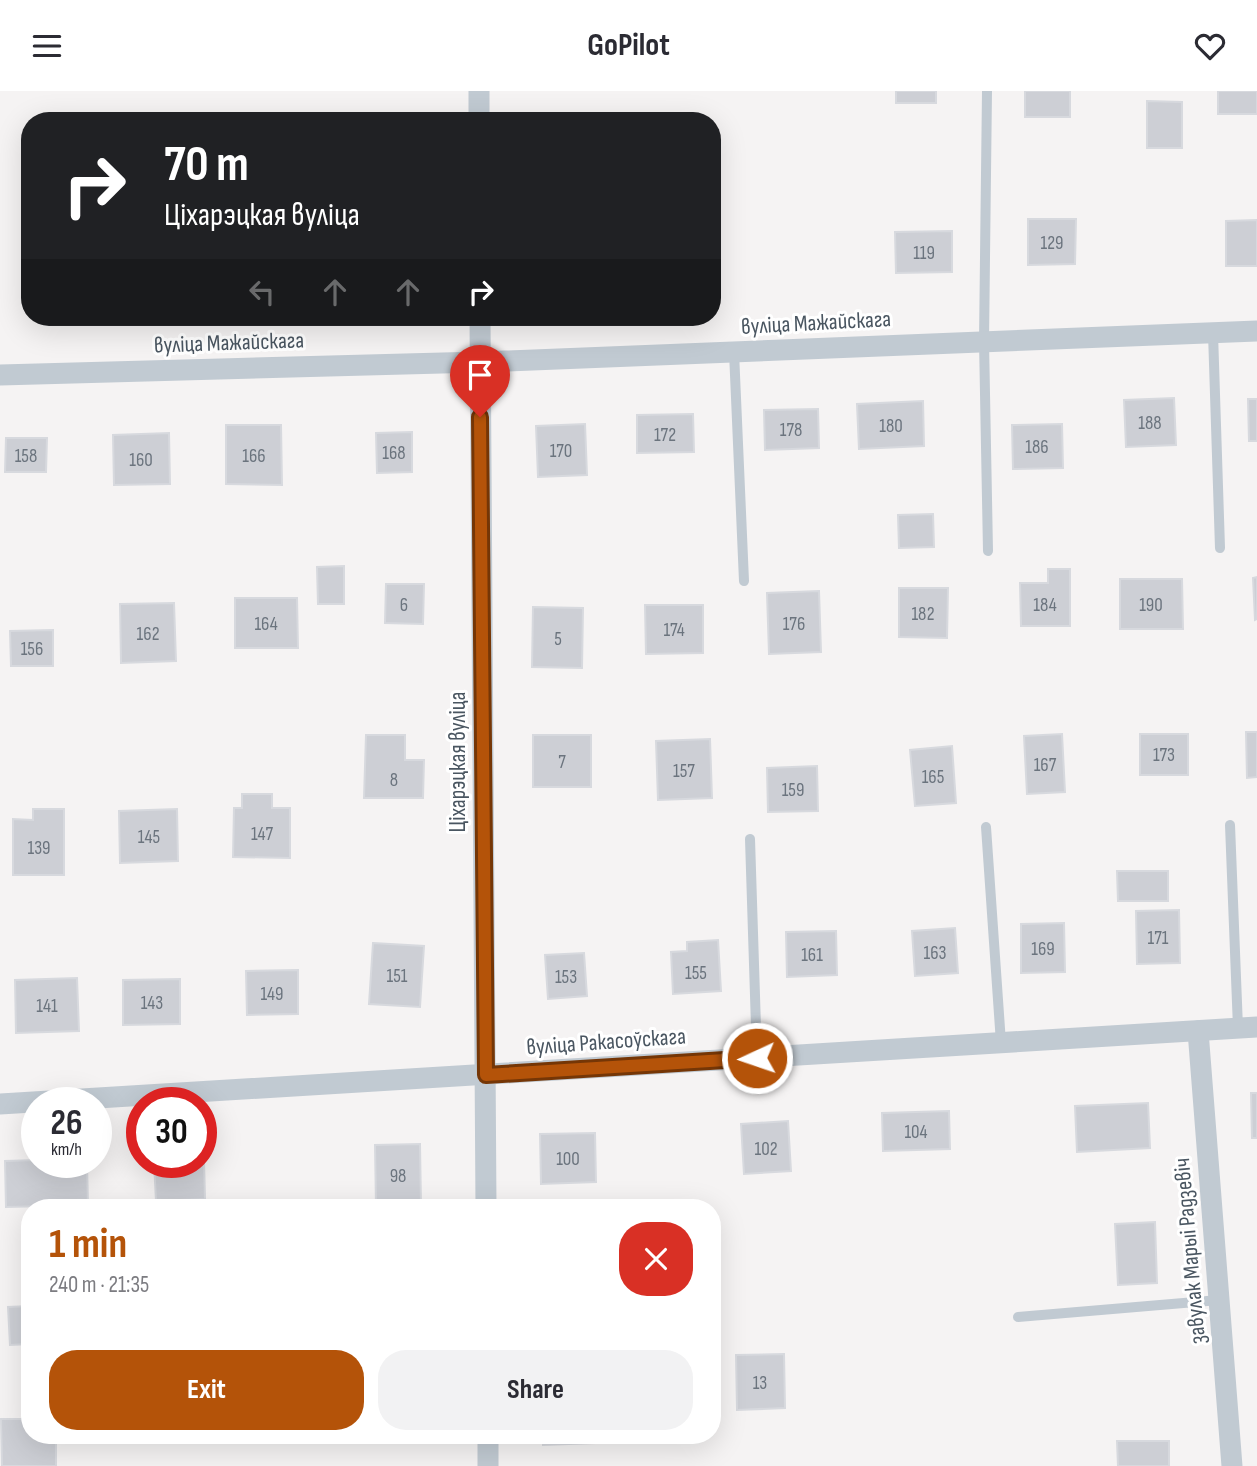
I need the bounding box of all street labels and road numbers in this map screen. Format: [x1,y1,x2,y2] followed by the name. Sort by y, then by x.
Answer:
[740,305,892,341] street label: вуліца Мажайскага
[153,326,305,360] street label: вуліца Мажайскага
[444,692,472,832] street label: Ціхарэцкая вуліца
[525,1022,687,1062] street label: вуліца Ракасоўскага
[1168,1157,1212,1345] street label: завулак Марыі Радзевіч

